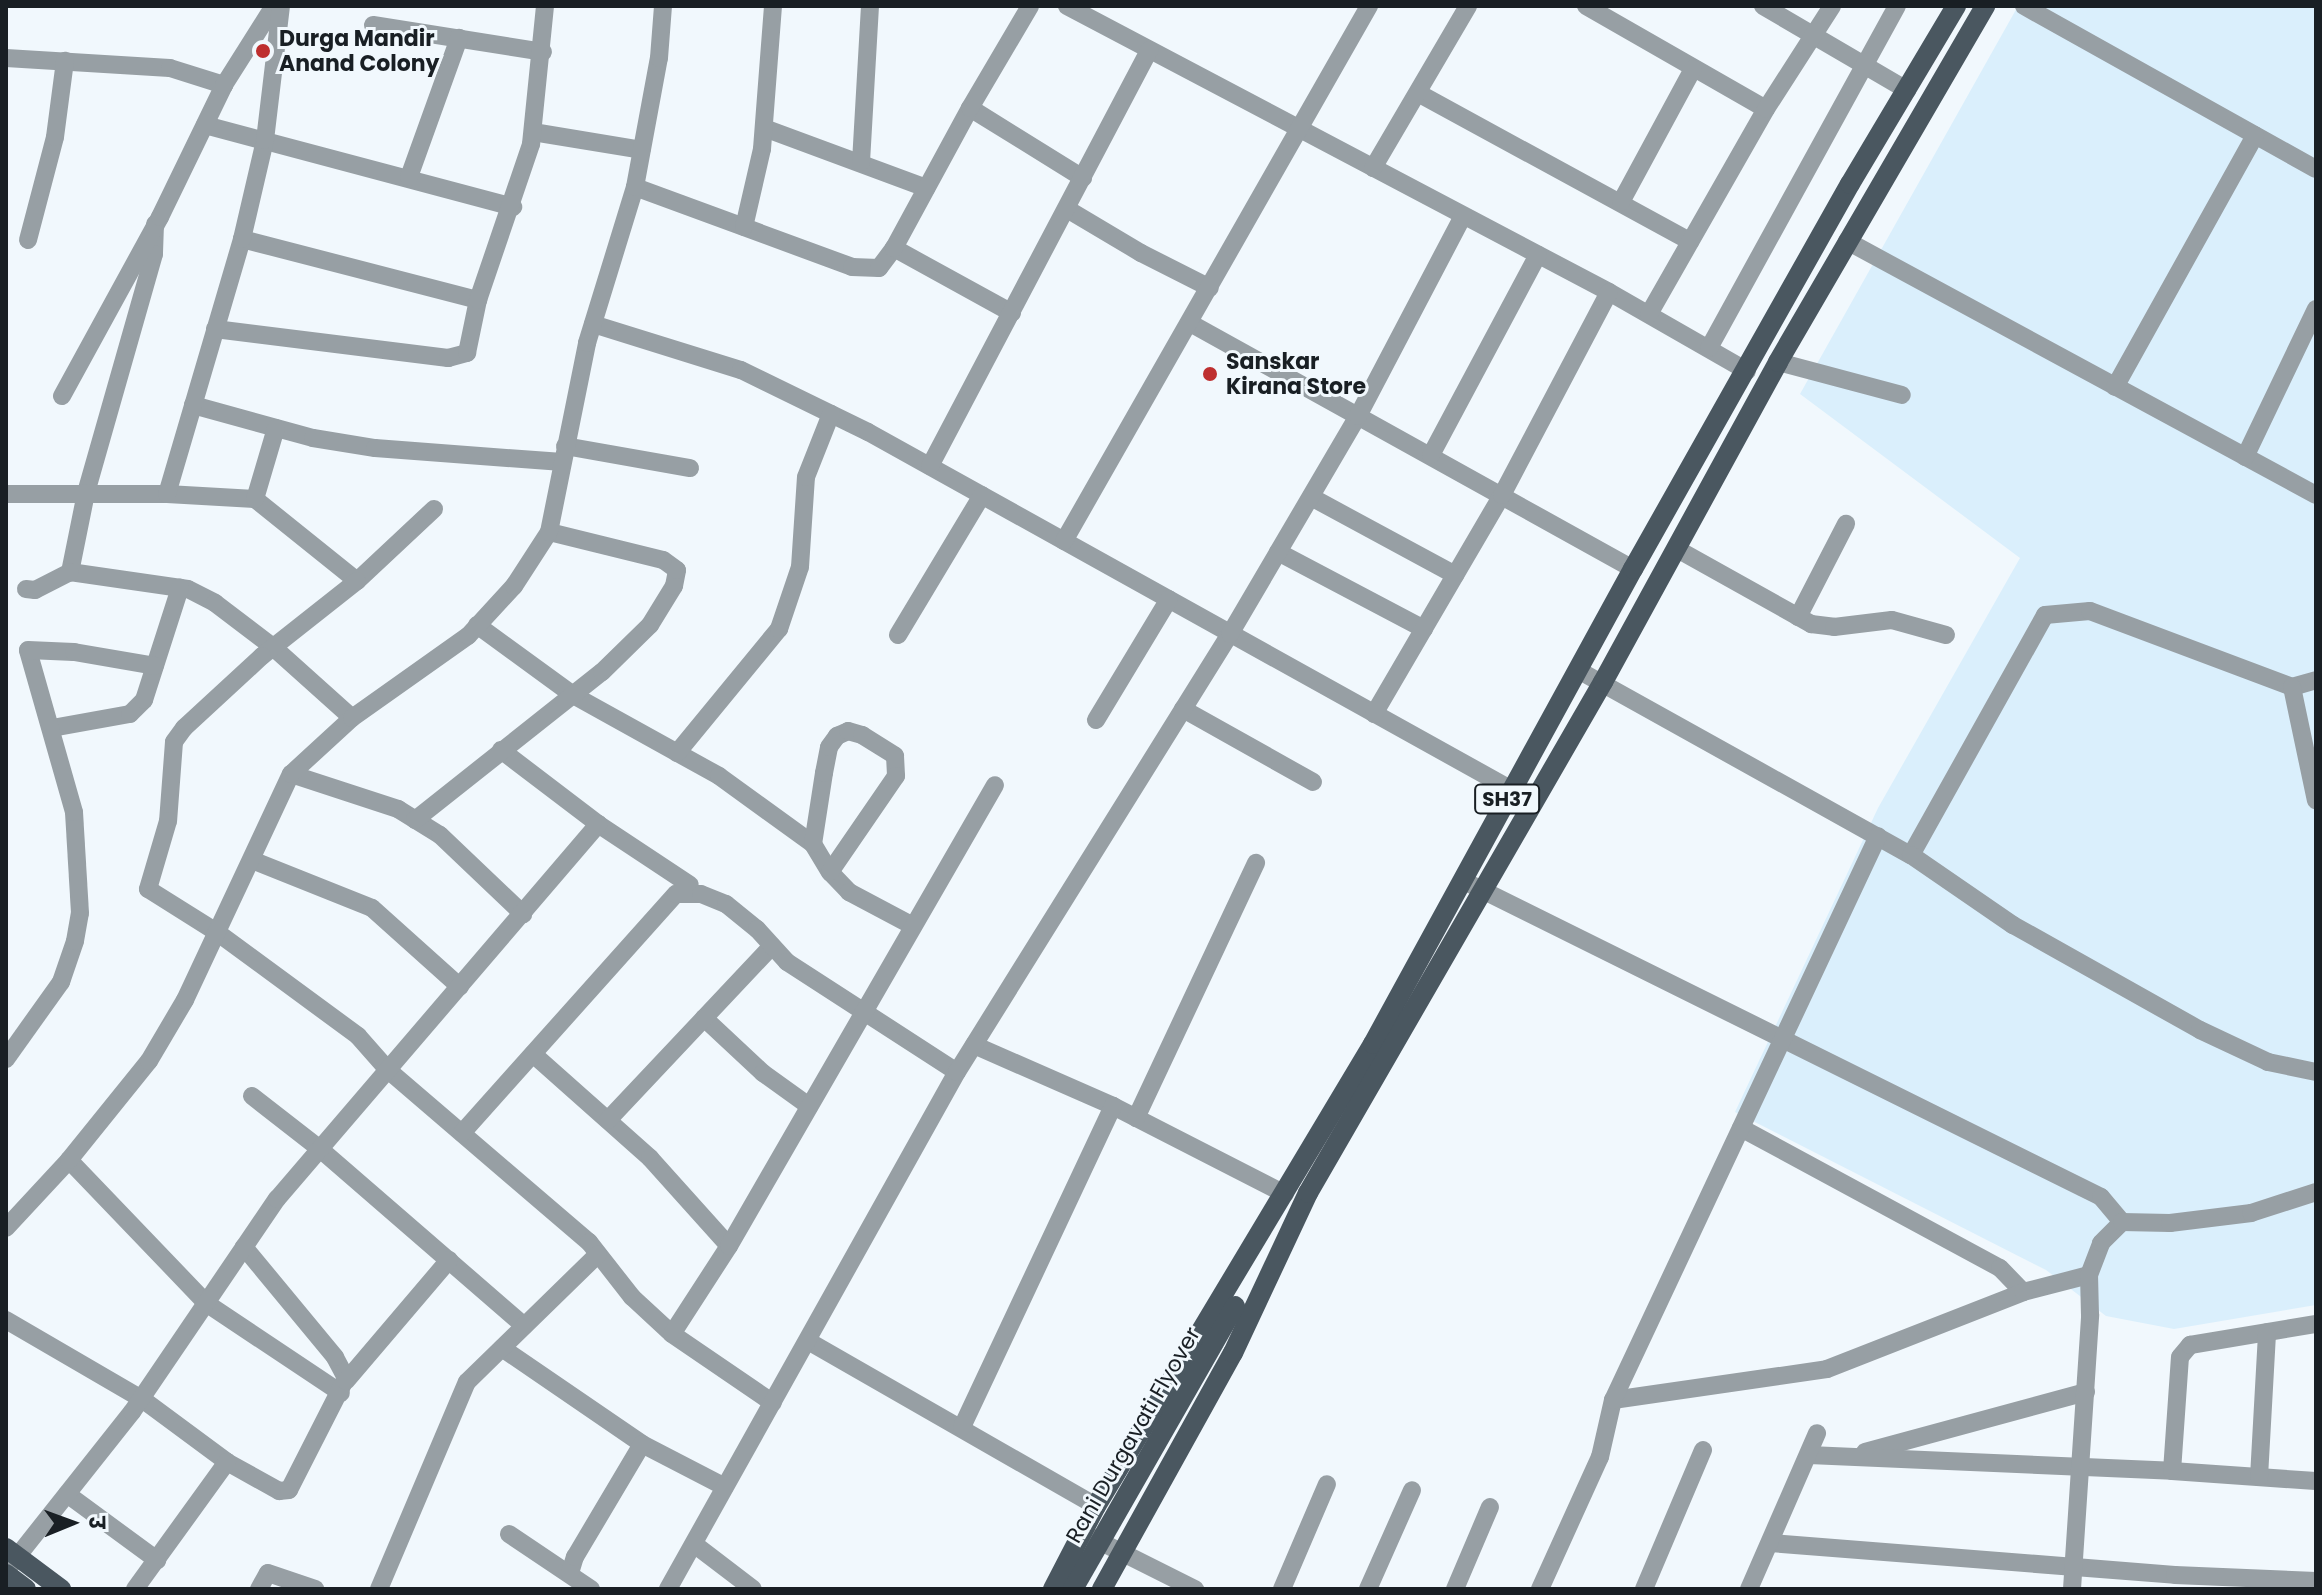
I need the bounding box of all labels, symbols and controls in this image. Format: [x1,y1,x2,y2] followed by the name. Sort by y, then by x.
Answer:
[279,25,439,76] place label: Durga Mandir Anand Colony
[254,42,272,60] marker: Durga Mandir Anand Colony
[1226,348,1366,400] place label: Sanskar Kirana Store
[1201,365,1219,383] marker: Sanskar Kirana Store
[1473,783,1541,815] road number: SH37
[1060,1322,1206,1548] street label: Rani Durgavati Flyover
[32,1483,112,1563] north arrow
[81,1516,112,1529] text: उ

